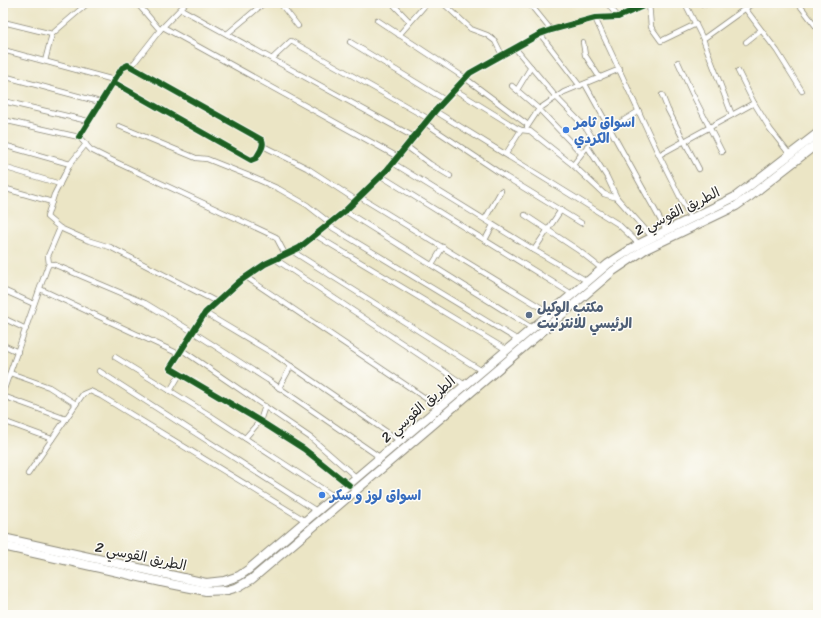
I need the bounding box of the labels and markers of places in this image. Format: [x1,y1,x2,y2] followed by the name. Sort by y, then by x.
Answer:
[572,110,635,151] place label: اسواق ثامر الكردي
[561,125,571,135] marker: اسواق ثامر الكردي
[537,295,633,336] place label: مكتب الوكيل الرئيسي للانترنيت
[524,310,534,320] marker: مكتب الوكيل الرئيسي للانترنيت
[328,483,421,508] place label: اسواق لوز و سكر
[317,490,327,500] marker: اسواق لوز و سكر

